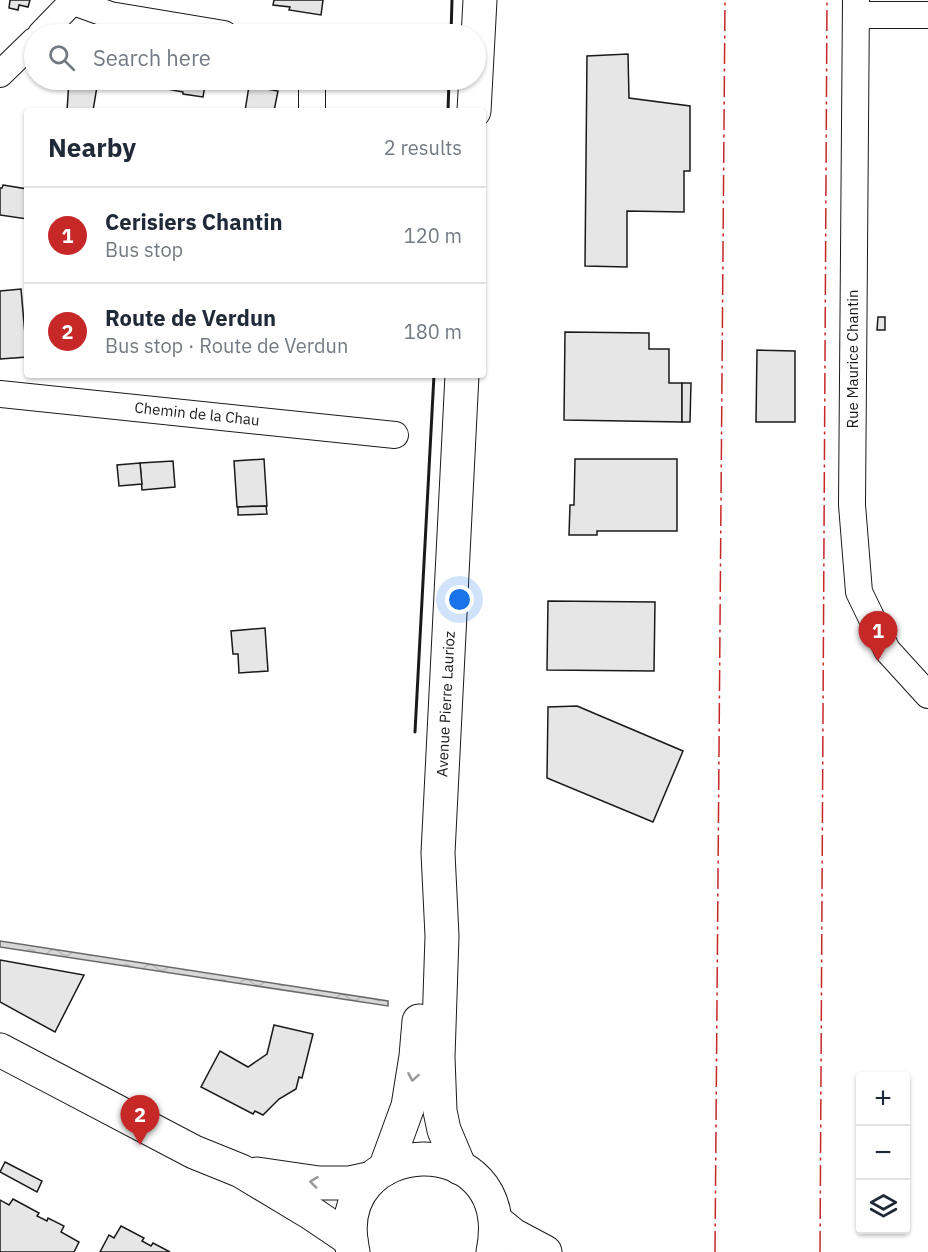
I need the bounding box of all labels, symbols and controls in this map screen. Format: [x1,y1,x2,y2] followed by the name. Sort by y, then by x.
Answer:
[24,24,486,90] search box
[45,41,78,74] icon: search
[93,43,211,72] text: Search here
[48,130,136,164] text: Nearby
[384,134,462,161] text: 2 results
[105,207,283,236] text: Cerisiers Chantin
[62,222,74,249] text: 1
[404,222,462,249] text: 120 m
[105,236,183,263] text: Bus stop
[843,290,862,429] street label: Rue Maurice Chantin
[105,303,276,332] text: Route de Verdun
[62,318,74,345] text: 2
[404,318,462,345] text: 180 m
[105,332,348,359] text: Bus stop · Route de Verdun
[134,397,260,430] street label: Chemin de la Chau
[445,585,474,614] your location
[858,612,898,661] pin: 1
[432,631,459,777] street label: Avenue Pierre Laurioz
[856,1072,910,1234] map controls
[856,1072,910,1126] button: +
[407,1073,419,1082] one-way arrow
[120,1096,160,1145] pin: 2
[856,1126,910,1180] button: −
[310,1177,319,1189] one-way arrow
[856,1180,910,1234] button: layers

